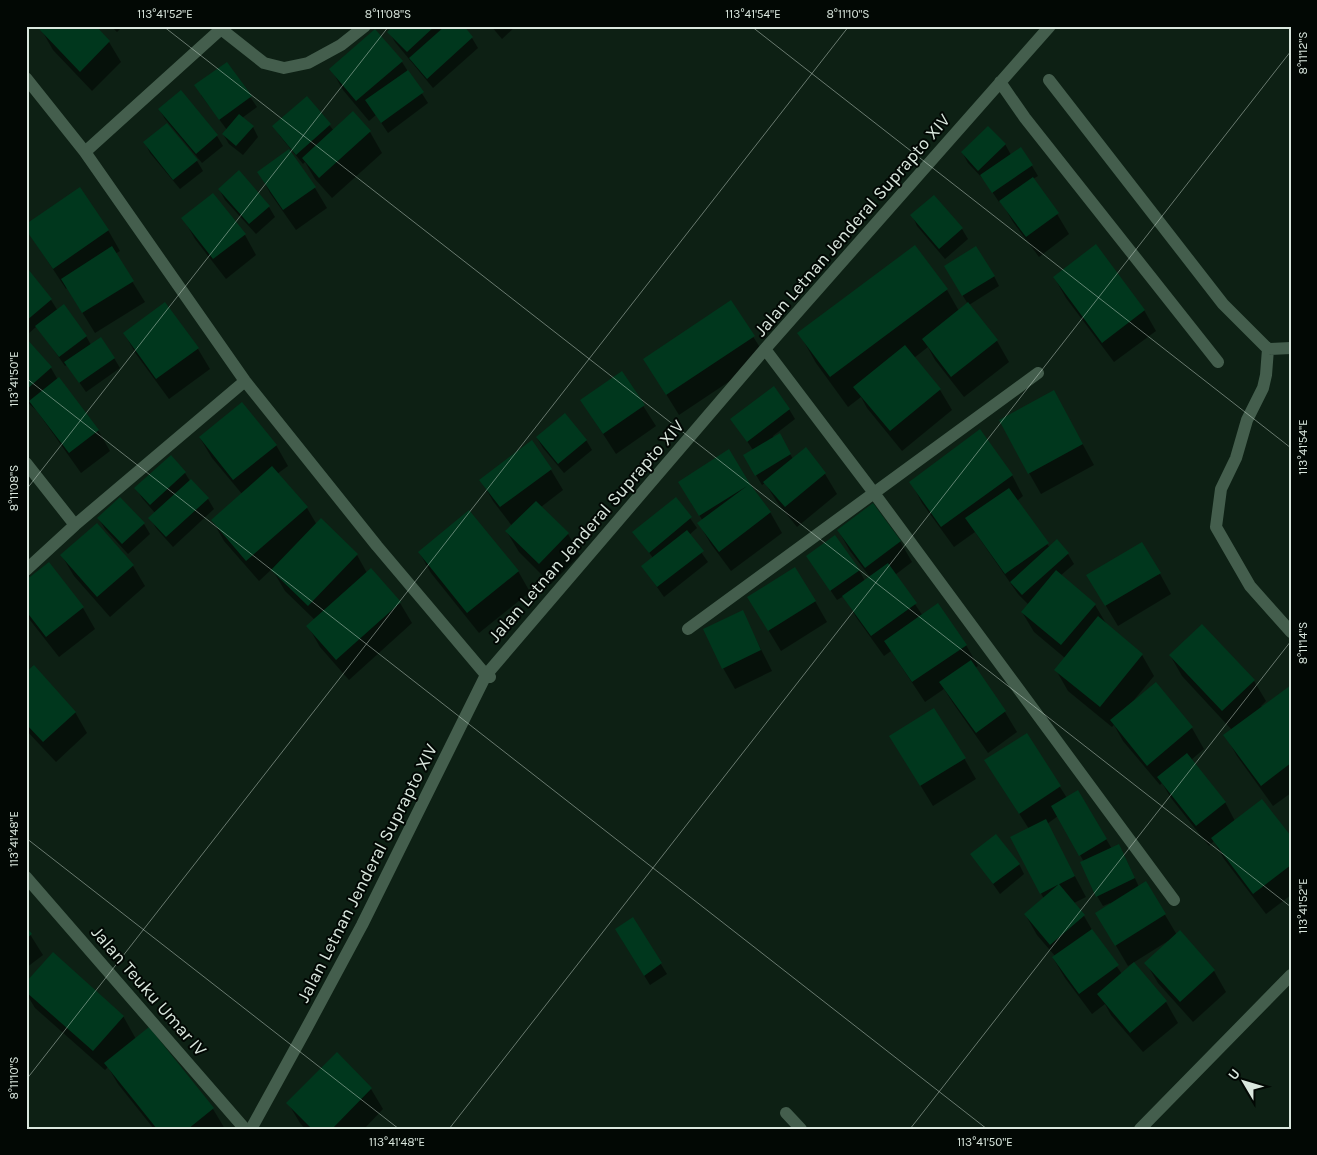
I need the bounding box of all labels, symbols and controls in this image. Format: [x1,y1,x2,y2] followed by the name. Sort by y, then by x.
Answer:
[137,7,193,21] text: 113°41'52"E
[365,7,411,21] text: 8°11'08"S
[725,7,781,21] text: 113°41'54"E
[826,7,870,21] text: 8°11'10"S
[1296,32,1310,74] text: 8°11'12"S
[749,109,955,341] street label: Jalan Letnan Jenderal Suprapto XIV
[7,351,21,407] text: 113°41'50"E
[483,415,689,647] street label: Jalan Letnan Jenderal Suprapto XIV
[1296,419,1310,475] text: 113°41'54"E
[7,465,21,511] text: 8°11'08"S
[1296,622,1310,664] text: 8°11'14"S
[292,740,442,1006] street label: Jalan Letnan Jenderal Suprapto XIV
[7,811,21,867] text: 113°41'48"E
[1296,878,1310,934] text: 113°41'52"E
[87,922,211,1060] street label: Jalan Teuku Umar IV
[7,1056,21,1100] text: 8°11'10"S
[1220,1058,1270,1108] north arrow
[1224,1065,1244,1083] text: U
[369,1135,425,1149] text: 113°41'48"E
[957,1135,1013,1149] text: 113°41'50"E

